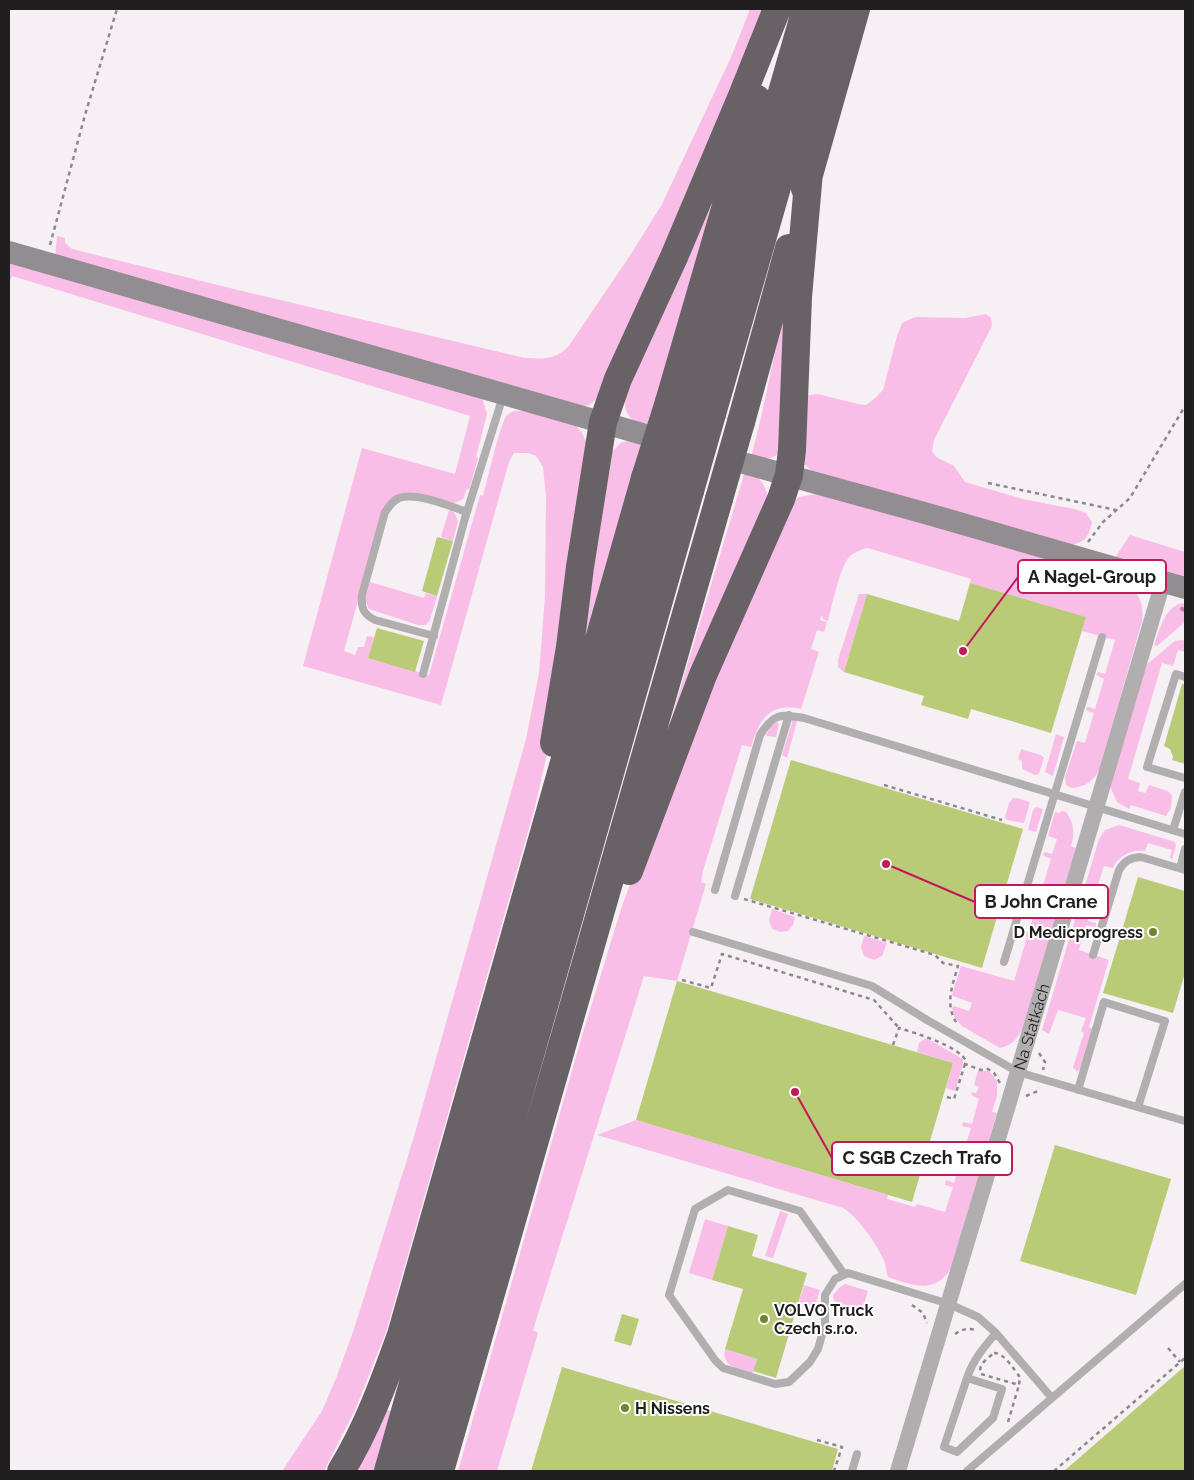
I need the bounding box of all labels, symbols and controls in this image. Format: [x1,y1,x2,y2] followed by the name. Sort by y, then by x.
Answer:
[1018,560,1166,593] callout: A Nagel-Group
[1028,566,1156,587] text: A Nagel-Group
[975,885,1108,918] callout: B John Crane
[985,891,1098,912] text: B John Crane
[1013,923,1143,942] place label: D Medicprogress
[1147,926,1159,938] marker: D Medicprogress
[1010,981,1054,1072] street label: Na Statkách
[832,1142,1012,1175] callout: C SGB Czech Trafo
[843,1147,1002,1168] text: C SGB Czech Trafo
[774,1301,873,1338] place label: VOLVO Truck Czech s.r.o.
[758,1313,770,1325] marker: VOLVO Truck Czech s.r.o.
[635,1399,710,1418] place label: H Nissens
[619,1402,631,1414] marker: H Nissens

